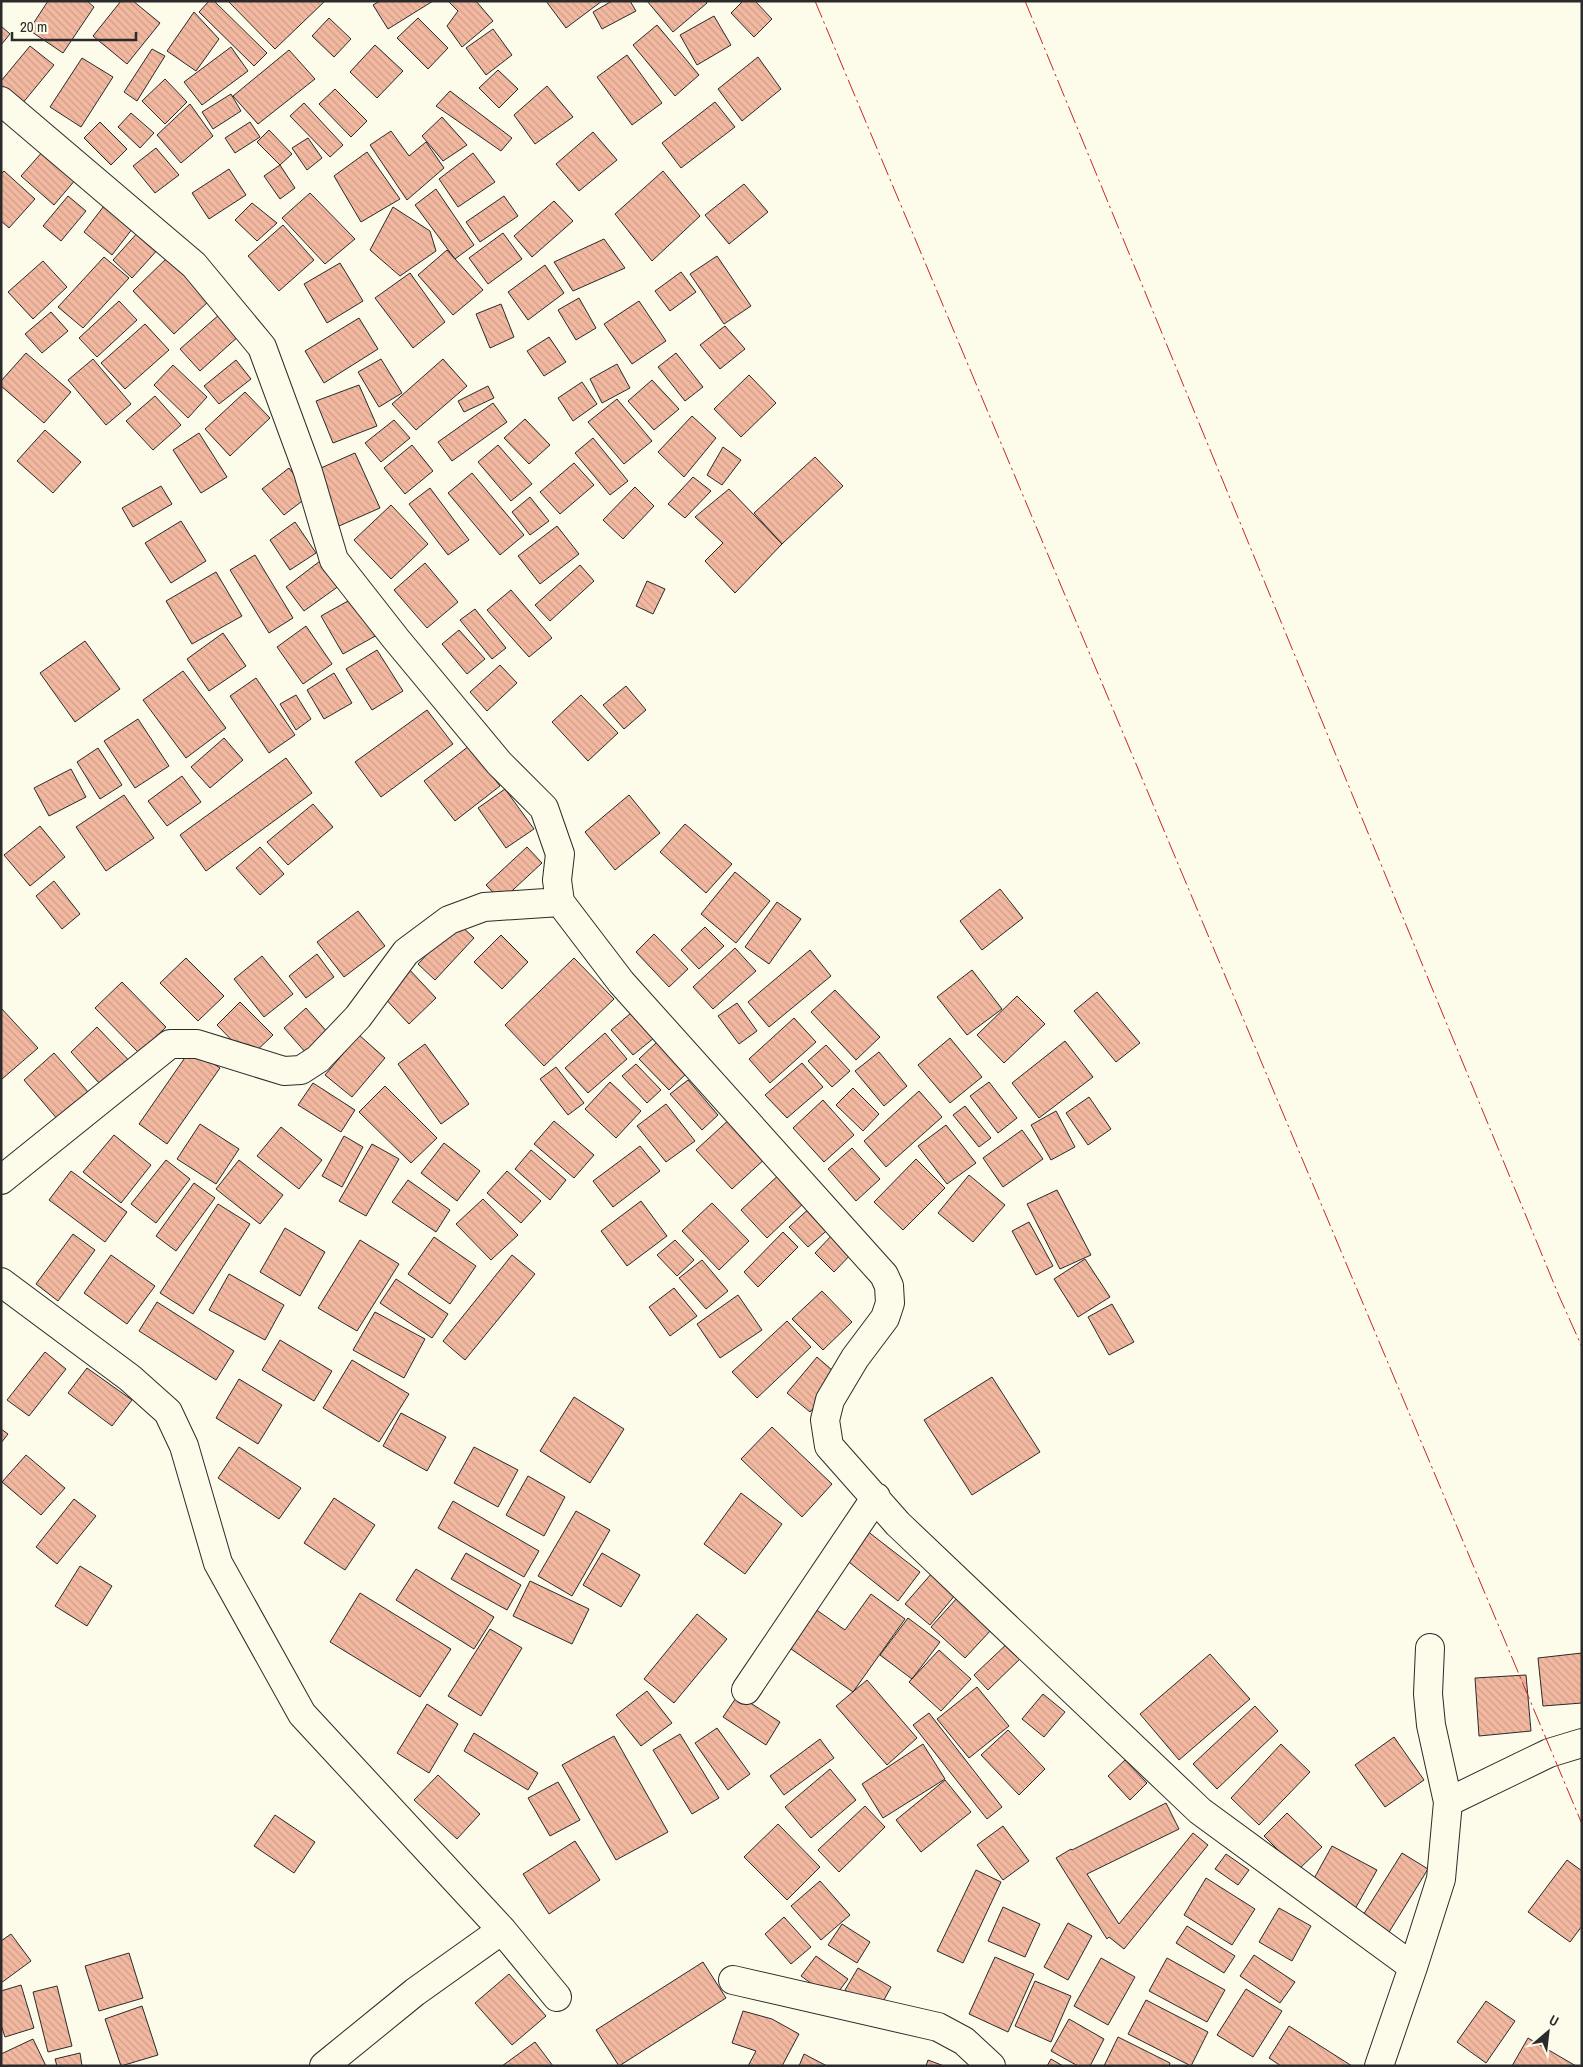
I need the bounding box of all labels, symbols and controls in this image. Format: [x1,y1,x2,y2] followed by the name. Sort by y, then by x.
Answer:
[12,10,136,42] scale bar
[20,16,47,37] text: 20 m
[1523,2007,1573,2057] north arrow
[1546,2011,1562,2030] text: U

